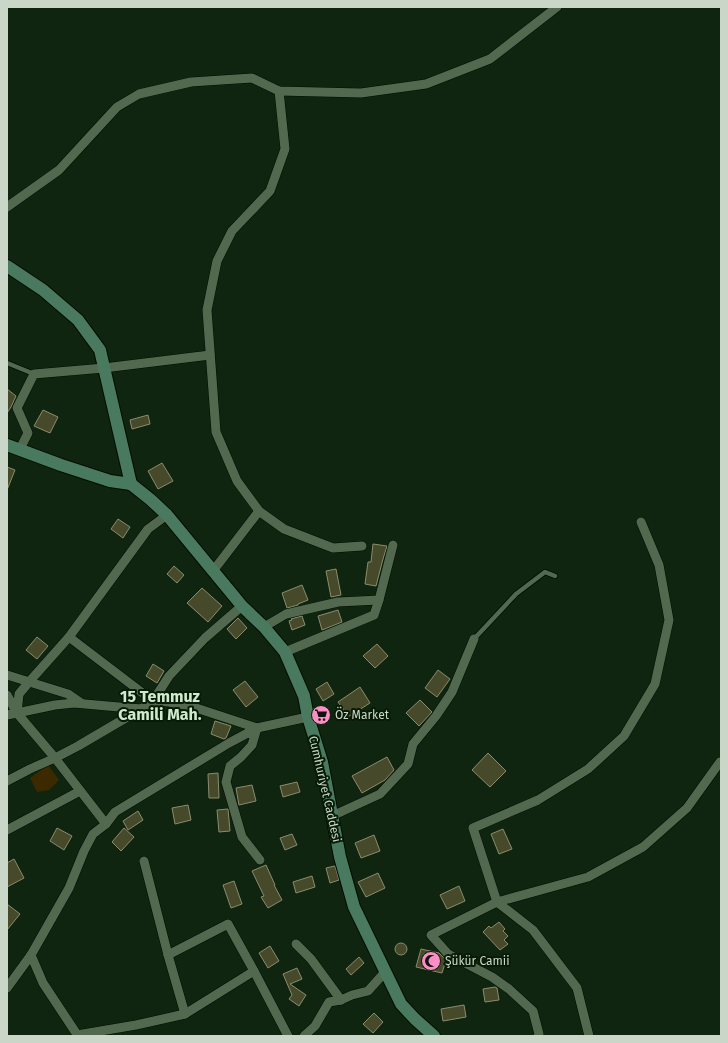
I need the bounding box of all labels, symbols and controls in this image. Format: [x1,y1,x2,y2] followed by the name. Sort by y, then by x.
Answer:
[118,687,202,724] district label: 15 Temmuz Camili Mah.
[310,704,332,726] supermarket icon: Öz Market
[335,706,390,722] place label: Öz Market
[306,734,344,844] street label: Cumhuriyet Caddesi
[420,950,442,972] mosque icon: Şükür Camii
[445,954,510,968] place label: Şükür Camii

